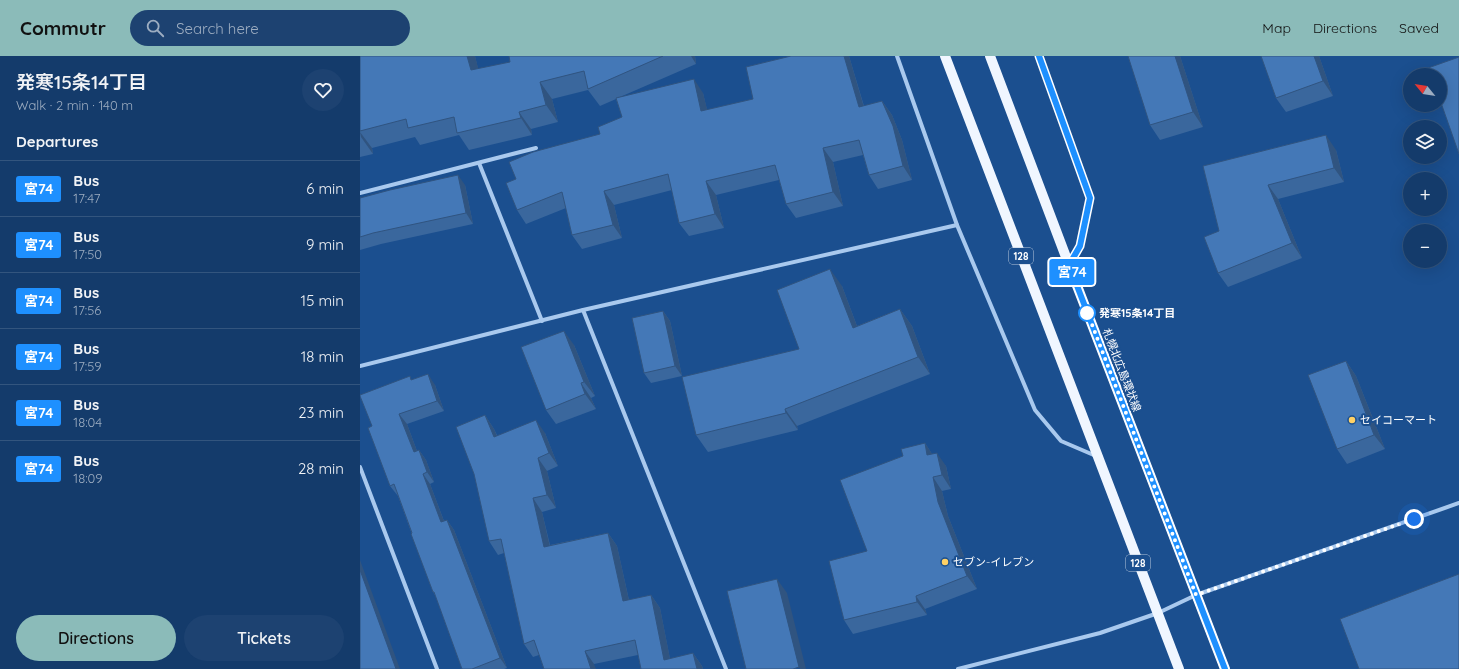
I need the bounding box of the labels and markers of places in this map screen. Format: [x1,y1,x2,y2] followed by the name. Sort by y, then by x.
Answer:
[1078,304,1096,322] marker: 発寒15条14丁目
[1099,306,1175,320] place label: 発寒15条14丁目
[1360,413,1437,427] place label: セイコーマート
[1347,415,1357,425] marker: セイコーマート
[953,555,1034,569] place label: セブン-イレブン
[940,557,950,567] marker: セブン-イレブン

